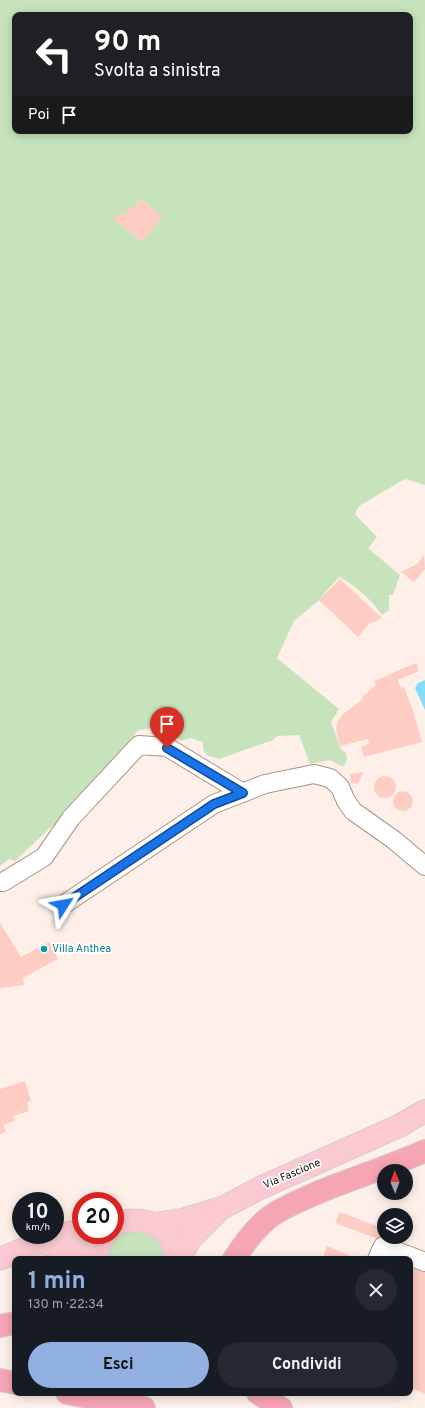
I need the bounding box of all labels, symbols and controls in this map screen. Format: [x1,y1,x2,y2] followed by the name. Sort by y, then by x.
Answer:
[94,25,161,61] text: 90 m
[28,28,80,80] icon: left
[94,60,221,83] text: Svolta a sinistra
[58,104,80,126] icon: arrive
[28,106,50,125] text: Poi
[150,707,184,748] pin
[156,713,178,735] icon: arrive
[42,884,84,926] position arrow
[52,942,111,956] place label: Villa Anthea
[39,944,49,954] marker: Villa Anthea
[261,1156,323,1192] street label: Via Fascione
[377,1164,413,1200] north arrow
[377,1164,413,1244] map controls
[72,1192,124,1244] speed limit sign: 20
[27,1200,49,1226] text: 10
[377,1208,413,1244] button: layers
[26,1221,50,1234] text: km/h
[28,1267,86,1297] text: 1 min
[355,1269,397,1311] button: close
[28,1297,104,1313] text: 130 m · 22:34
[28,1342,209,1388] button: Esci
[217,1342,397,1388] button: Condividi

